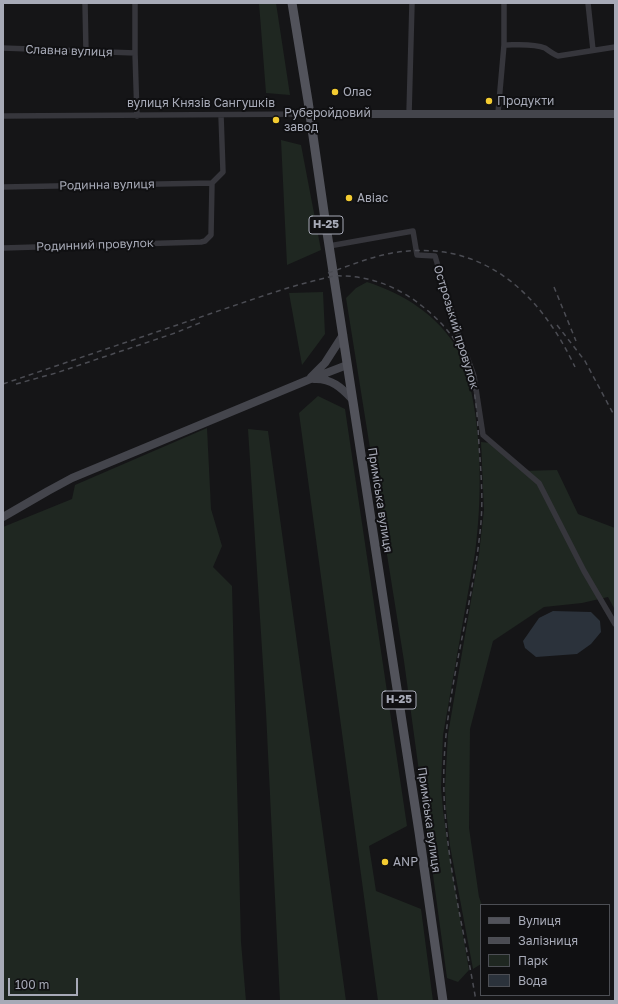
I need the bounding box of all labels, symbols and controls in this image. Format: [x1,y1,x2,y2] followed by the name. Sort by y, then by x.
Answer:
[25,42,113,60] street label: Славна вулиця
[343,85,372,99] place label: Олас
[330,87,340,97] marker: Олас
[497,94,554,108] place label: Продукти
[127,96,275,110] street label: вулиця Князів Сангушків
[484,96,494,106] marker: Продукти
[284,106,371,134] place label: Руберойдовий завод
[271,115,281,125] marker: Руберойдовий завод
[59,177,155,193] street label: Родинна вулиця
[357,191,388,205] place label: Авіас
[344,193,354,203] marker: Авіас
[309,216,343,234] road number: Н-25
[36,236,154,254] street label: Родинний провулок
[430,263,482,391] street label: Острозький провулок
[365,446,395,554] street label: Приміська вулиця
[382,691,416,709] road number: Н-25
[414,766,444,874] street label: Приміська вулиця
[393,855,418,869] place label: ANP
[380,857,390,867] marker: ANP
[480,904,610,996] legend
[518,913,561,928] text: Вулиця
[518,933,578,948] text: Залізниця
[518,953,548,968] text: Парк
[10,970,80,996] scale bar
[518,973,547,988] text: Вода
[15,977,49,992] text: 100 m

